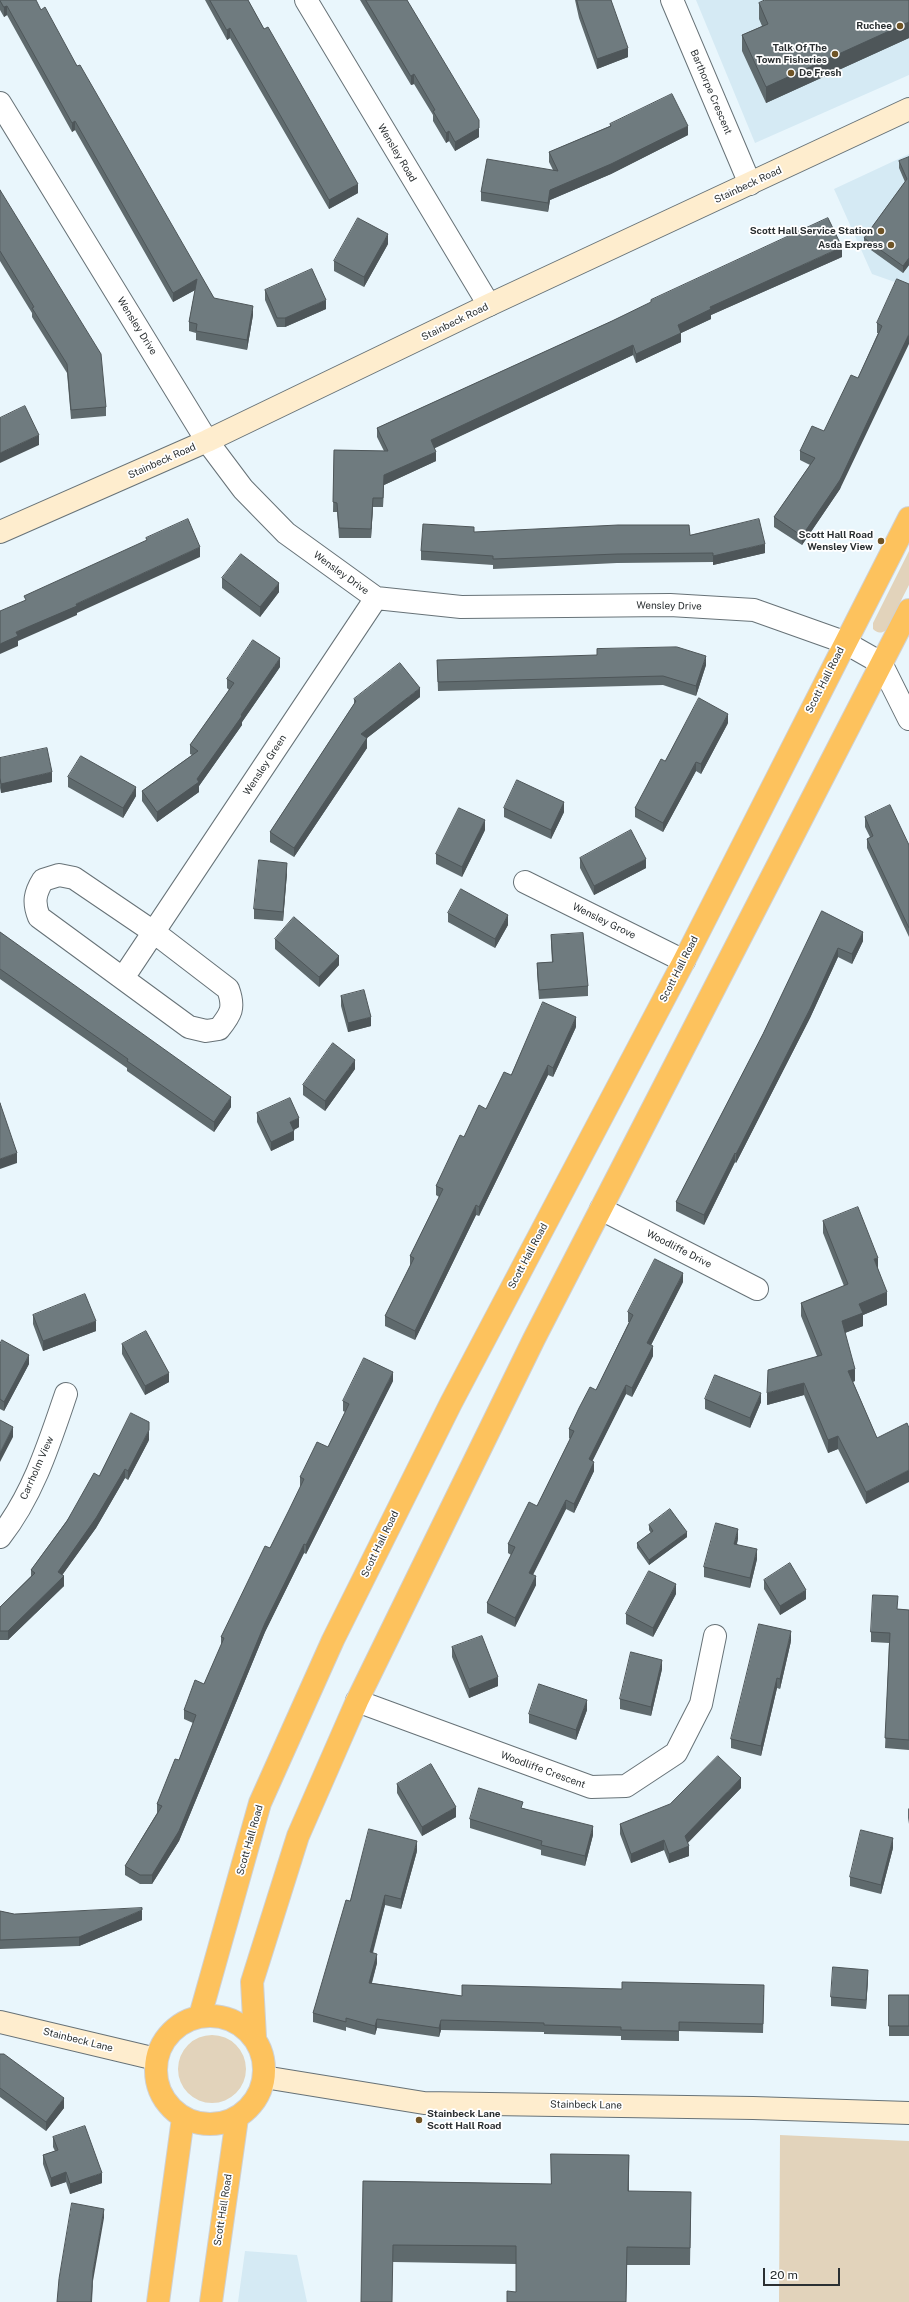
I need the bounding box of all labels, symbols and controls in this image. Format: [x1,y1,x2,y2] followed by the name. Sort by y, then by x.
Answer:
[856,20,892,32] place label: Ruchee
[895,21,905,31] marker: Ruchee
[756,42,827,66] place label: Talk Of The Town Fisheries
[688,48,734,136] street label: Barthorpe Crescent
[830,49,840,59] marker: Talk Of The Town Fisheries
[799,67,841,79] place label: De Fresh
[786,68,796,78] marker: De Fresh
[375,122,419,184] street label: Wensley Road
[712,164,784,206] street label: Stainbeck Road
[750,225,873,237] place label: Scott Hall Service Station
[876,226,886,236] marker: Scott Hall Service Station
[818,239,883,251] place label: Asda Express
[886,240,896,250] marker: Asda Express
[115,295,159,357] street label: Wensley Drive
[420,301,490,343] street label: Stainbeck Road
[126,441,198,481] street label: Stainbeck Road
[799,529,873,552] place label: Scott Hall Road Wensley View
[876,536,886,546] marker: Scott Hall Road Wensley View
[311,549,371,597] street label: Wensley Drive
[636,599,702,613] street label: Wensley Drive
[803,645,847,715] street label: Scott Hall Road
[241,732,289,798] street label: Wensley Green
[570,900,638,942] street label: Wensley Grove
[657,934,701,1004] street label: Scott Hall Road
[506,1221,550,1291] street label: Scott Hall Road
[644,1227,714,1271] street label: Woodliffe Drive
[18,1434,56,1502] street label: Carrholm View
[359,1509,401,1579] street label: Scott Hall Road
[499,1749,587,1791] street label: Woodliffe Crescent
[234,1804,266,1876] street label: Scott Hall Road
[42,2025,114,2055] street label: Stainbeck Lane
[550,2098,622,2112] street label: Stainbeck Lane
[427,2108,501,2132] place label: Stainbeck Lane Scott Hall Road
[414,2115,424,2125] marker: Stainbeck Lane Scott Hall Road
[211,2173,235,2247] street label: Scott Hall Road
[765,2260,842,2286] scale bar
[770,2268,798,2282] text: 20 m

